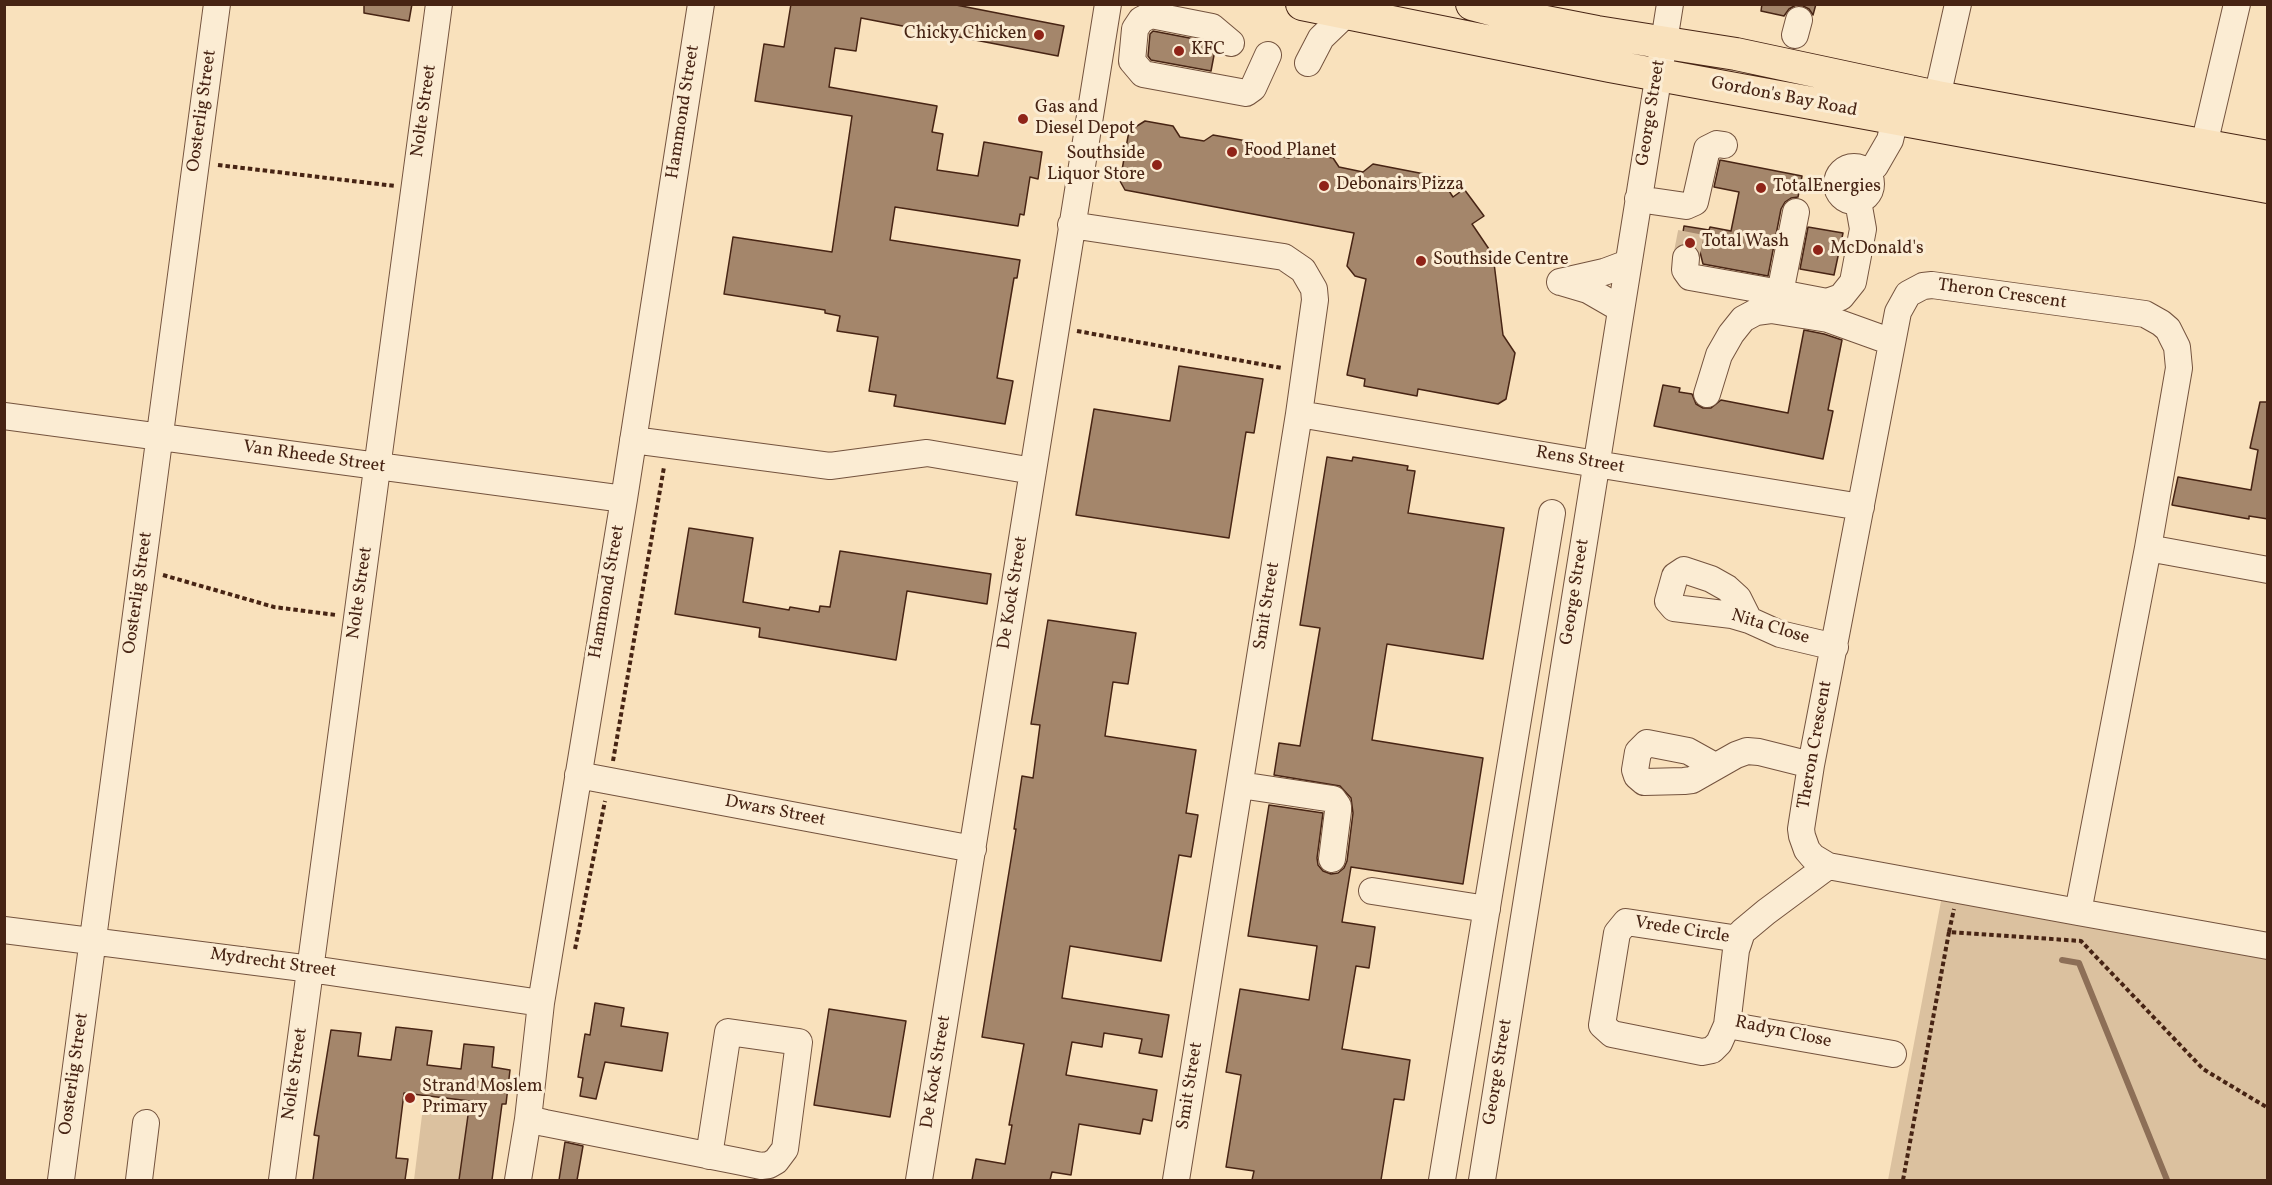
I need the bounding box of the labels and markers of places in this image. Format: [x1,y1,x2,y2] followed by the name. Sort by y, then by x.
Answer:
[904,24,1027,46] place label: Chicky Chicken
[1032,28,1046,42] marker: Chicky Chicken
[1191,40,1225,62] place label: KFC
[1172,44,1186,58] marker: KFC
[1035,98,1135,140] place label: Gas and Diesel Depot
[1016,112,1030,126] marker: Gas and Diesel Depot
[1244,141,1337,163] place label: Food Planet
[1047,144,1145,186] place label: Southside Liquor Store
[1225,145,1239,159] marker: Food Planet
[1150,158,1164,172] marker: Southside Liquor Store
[1336,175,1464,197] place label: Debonairs Pizza
[1773,177,1881,199] place label: TotalEnergies
[1317,179,1331,193] marker: Debonairs Pizza
[1754,181,1768,195] marker: TotalEnergies
[1702,232,1789,254] place label: Total Wash
[1683,236,1697,250] marker: Total Wash
[1830,239,1924,261] place label: McDonald's
[1811,243,1825,257] marker: McDonald's
[1433,250,1569,272] place label: Southside Centre
[1414,254,1428,268] marker: Southside Centre
[422,1077,543,1120] place label: Strand Moslem Primary
[403,1091,417,1105] marker: Strand Moslem Primary

